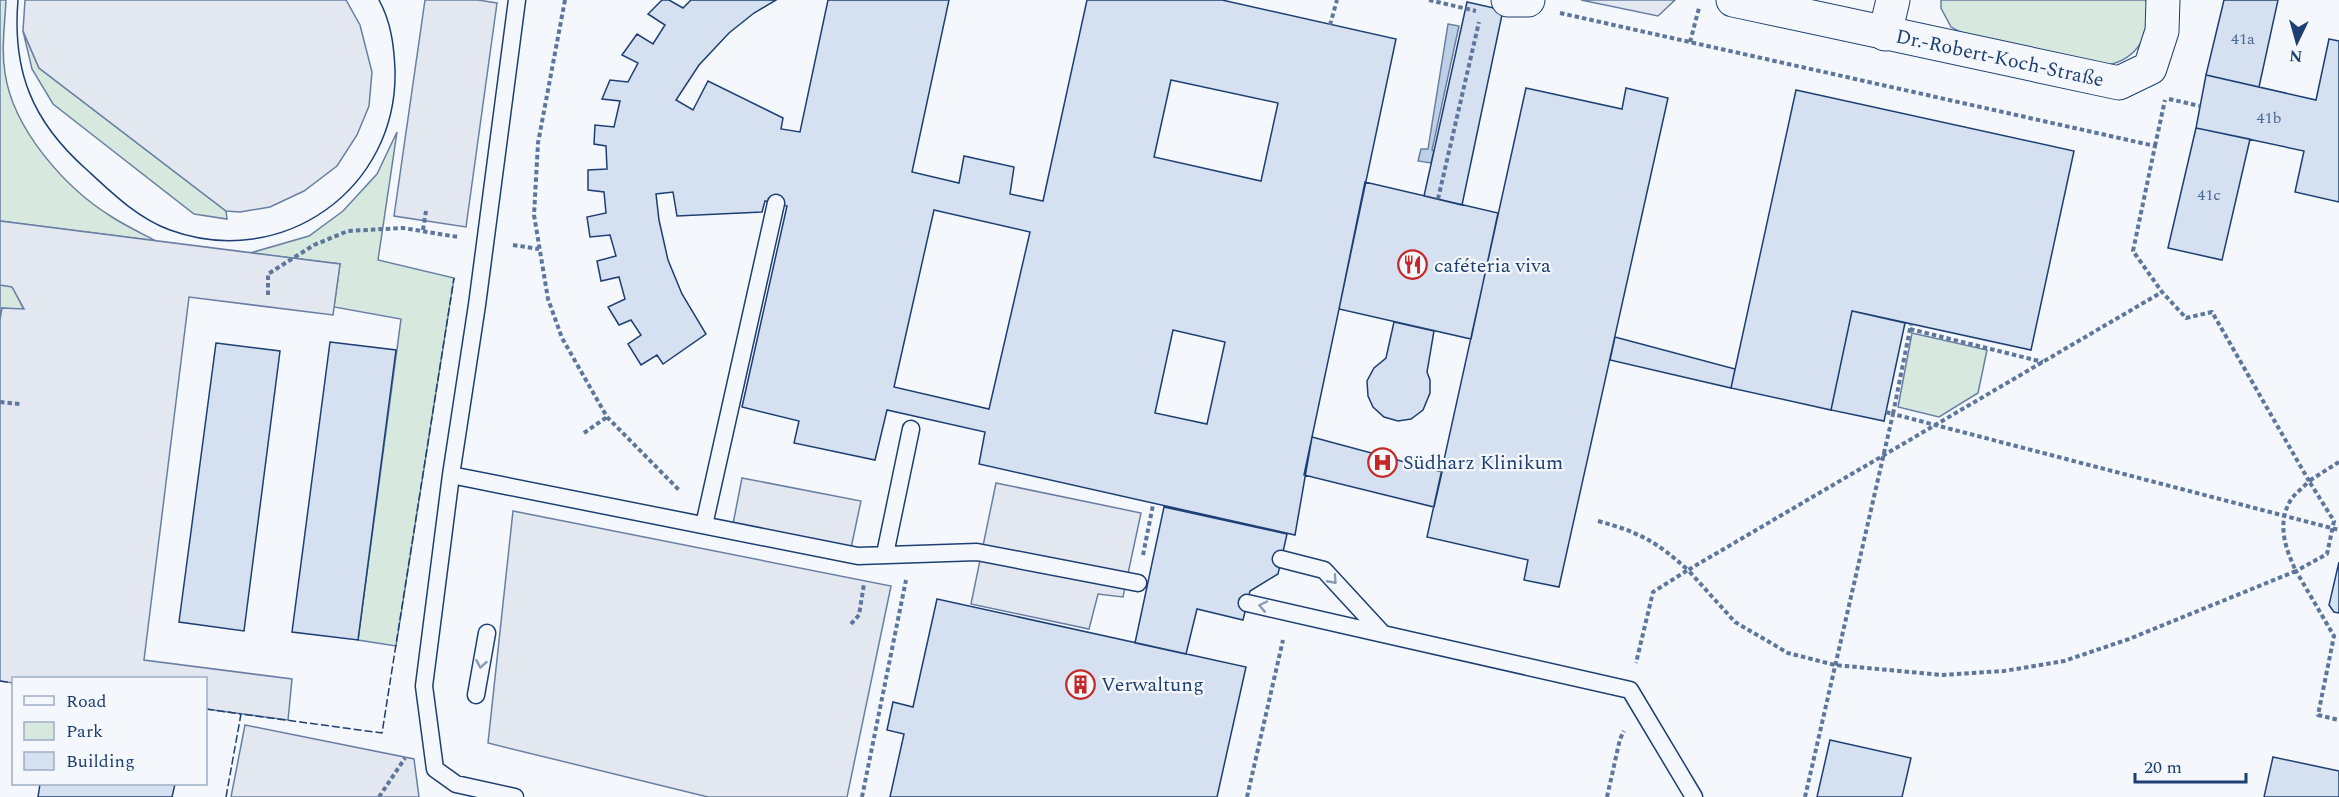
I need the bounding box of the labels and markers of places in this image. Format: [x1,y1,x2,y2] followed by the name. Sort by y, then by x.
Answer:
[1397,249,1429,281] restaurant icon: caféteria viva
[1434,251,1551,281] place label: caféteria viva
[1366,446,1398,478] hospital icon: Südharz Klinikum
[1403,448,1563,478] place label: Südharz Klinikum
[1064,668,1096,700] building icon: Verwaltung
[1101,670,1204,700] place label: Verwaltung

